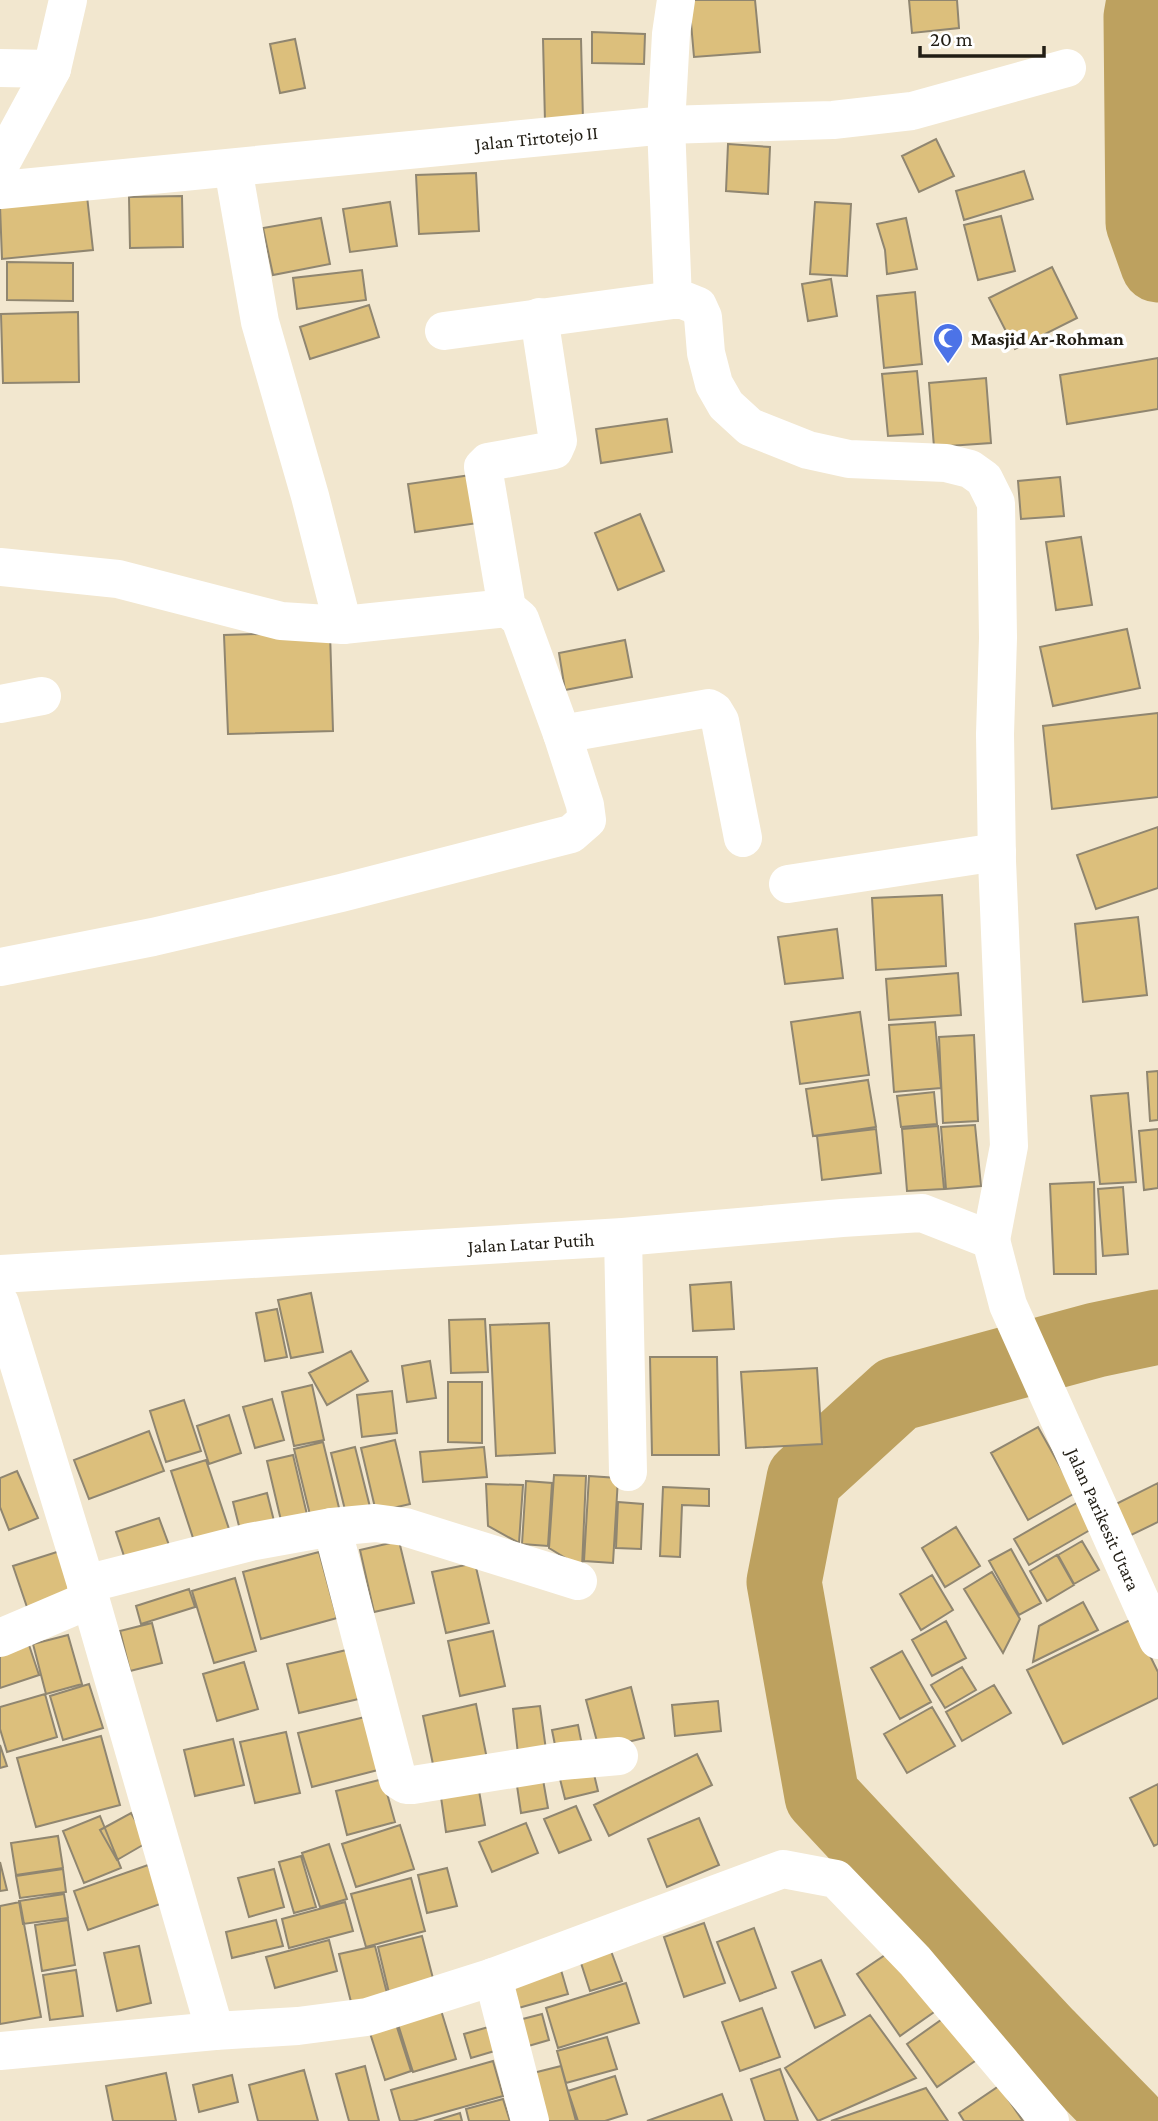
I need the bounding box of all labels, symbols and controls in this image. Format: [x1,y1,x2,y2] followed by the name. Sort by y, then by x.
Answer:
[920,14,1044,58] scale bar
[930,27,973,51] text: 20 m
[472,122,599,155] street label: Jalan Tirtotejo II
[931,321,965,365] mosque icon: Masjid Ar-Rohman
[971,328,1124,350] place label: Masjid Ar-Rohman
[465,1229,595,1257] street label: Jalan Latar Putih
[1062,1443,1145,1594] street label: Jalan Parikesit Utara

